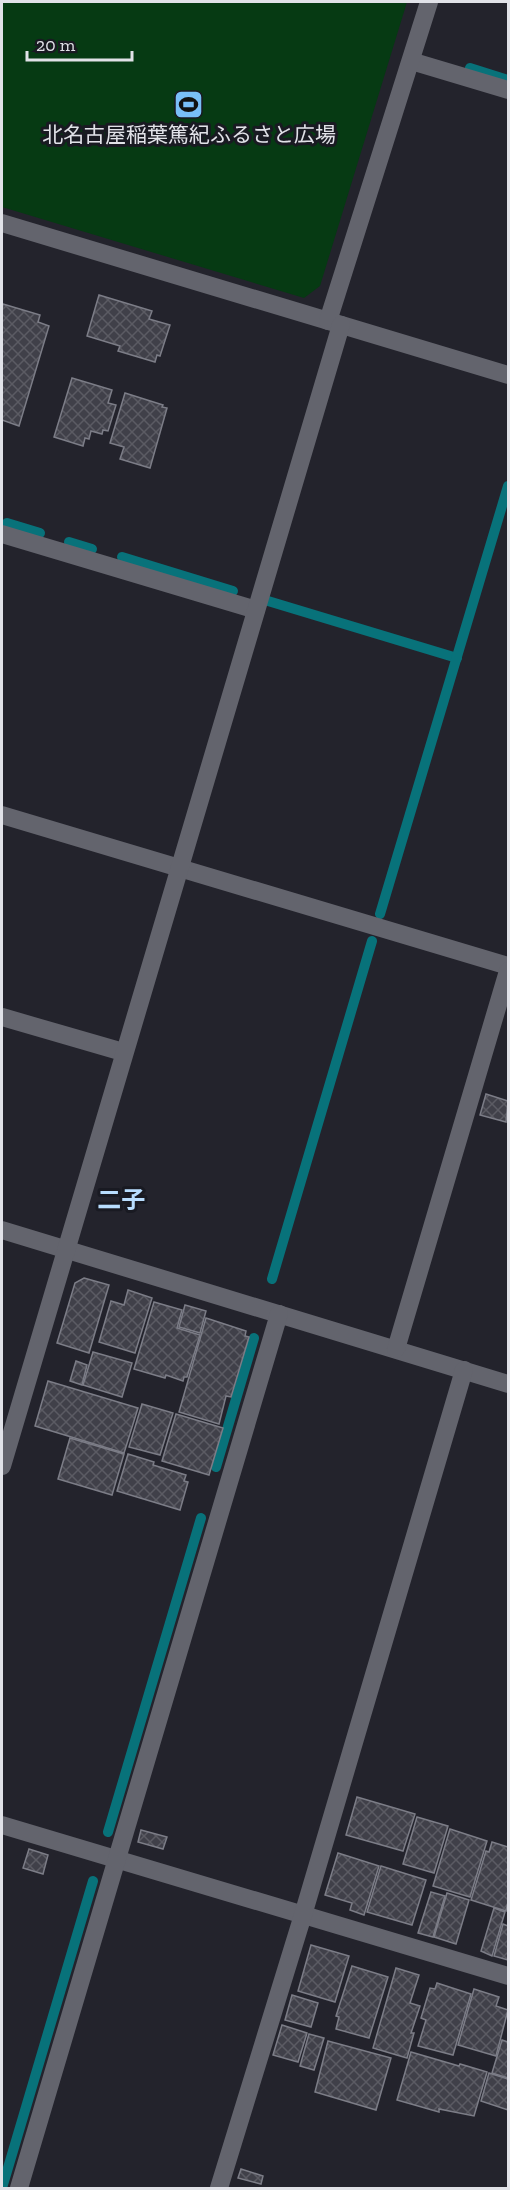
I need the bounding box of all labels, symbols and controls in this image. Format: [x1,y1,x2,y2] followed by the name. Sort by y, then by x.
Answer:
[27,24,132,62] scale bar
[36,34,76,56] text: 20 m
[173,88,205,120] sports icon: 北名古屋稲葉篤紀ふるさと広場
[42,122,336,147] place label: 北名古屋稲葉篤紀ふるさと広場
[97,1185,145,1214] district label: 二子

